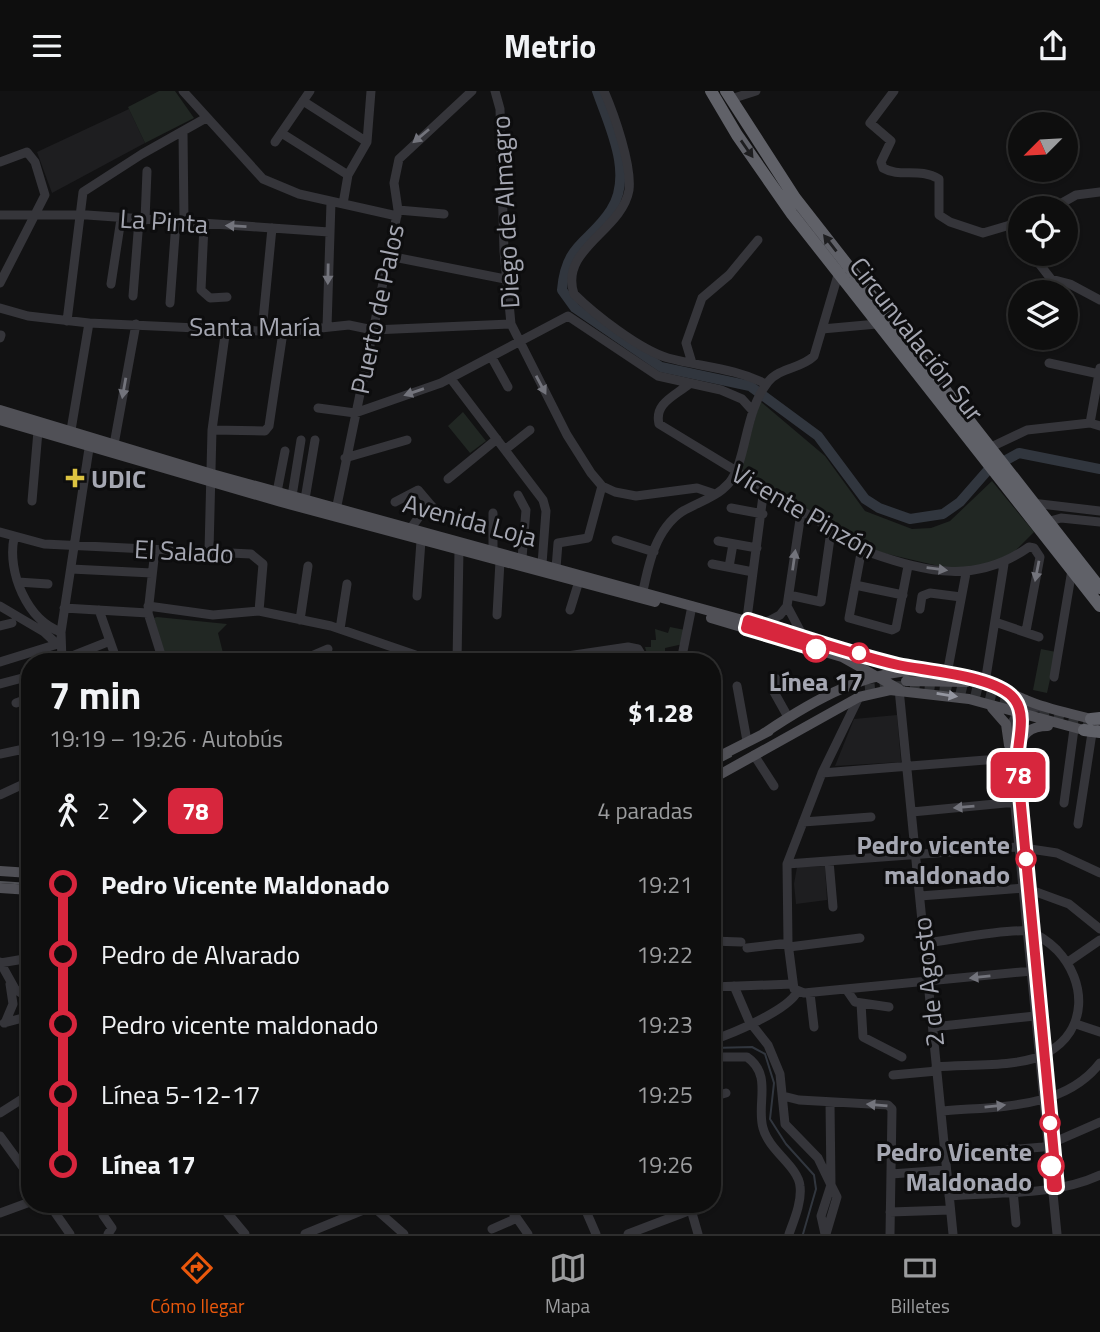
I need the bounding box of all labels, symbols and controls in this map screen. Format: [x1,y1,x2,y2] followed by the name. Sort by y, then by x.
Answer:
[504,22,596,70] text: Metrio
[28,27,66,65] icon: menu
[1034,27,1072,65] icon: share
[1008,112,1078,182] north arrow
[1008,112,1078,350] map controls
[480,115,530,309] street label: Diego de Almagro
[413,128,430,143] one-way arrow
[740,140,754,158] one-way arrow
[1008,196,1078,266] button: locate
[119,198,209,244] street label: La Pinta
[340,220,414,398] street label: Puerto de Palos
[225,221,247,232] one-way arrow
[824,234,838,252] one-way arrow
[840,248,994,430] street label: Circunvalación Sur
[322,264,334,286] one-way arrow
[1008,280,1078,350] button: layers
[189,307,321,346] street label: Santa María
[535,376,547,395] one-way arrow
[118,377,129,399] one-way arrow
[403,387,424,398] one-way arrow
[724,454,884,568] street label: Vicente Pinzón
[91,459,146,498] place label: UDIC
[65,468,85,488] marker: UDIC
[399,483,541,557] street label: Avenida Loja
[133,529,235,573] street label: El Salado
[789,548,800,570] one-way arrow
[1031,560,1042,582] one-way arrow
[926,564,948,575] one-way arrow
[803,636,829,662] marker: Línea 17
[849,643,869,663] unlabelled marker
[769,662,863,701] place label: Línea 17
[49,666,141,724] text: 7 min
[936,690,958,701] one-way arrow
[628,693,693,732] text: $1.28
[49,721,283,756] text: 19:19 – 19:26 · Autobús
[986,752,1050,798] line badge: 78
[1005,757,1031,793] text: 78
[49,792,87,830] icon: walk
[120,792,158,830] icon: forward
[97,793,110,828] text: 2
[182,793,209,829] text: 78
[598,793,693,828] text: 4 paradas
[953,802,975,813] one-way arrow
[856,825,1010,894] place label: Pedro vicente maldonado
[1016,849,1036,869] marker: Pedro vicente maldonado
[101,865,390,904] text: Pedro Vicente Maldonado
[636,867,693,902] text: 19:21
[902,915,954,1049] street label: 2 de Agosto
[101,935,300,974] text: Pedro de Alvarado
[636,937,693,972] text: 19:22
[969,971,991,982] one-way arrow
[101,1005,378,1044] text: Pedro vicente maldonado
[636,1007,693,1042] text: 19:23
[101,1075,261,1114] text: Línea 5-12-17
[636,1077,693,1112] text: 19:25
[866,1099,888,1110] one-way arrow
[985,1100,1007,1111] one-way arrow
[1040,1113,1060,1133] unlabelled marker
[876,1132,1032,1201] place label: Pedro Vicente Maldonado
[101,1145,196,1184] text: Línea 17
[636,1147,693,1182] text: 19:26
[1038,1153,1064,1179] marker: Pedro Vicente Maldonado
[150,1249,245,1320] tab: Cómo llegar
[545,1249,590,1320] tab: Mapa
[891,1249,950,1320] tab: Billetes

